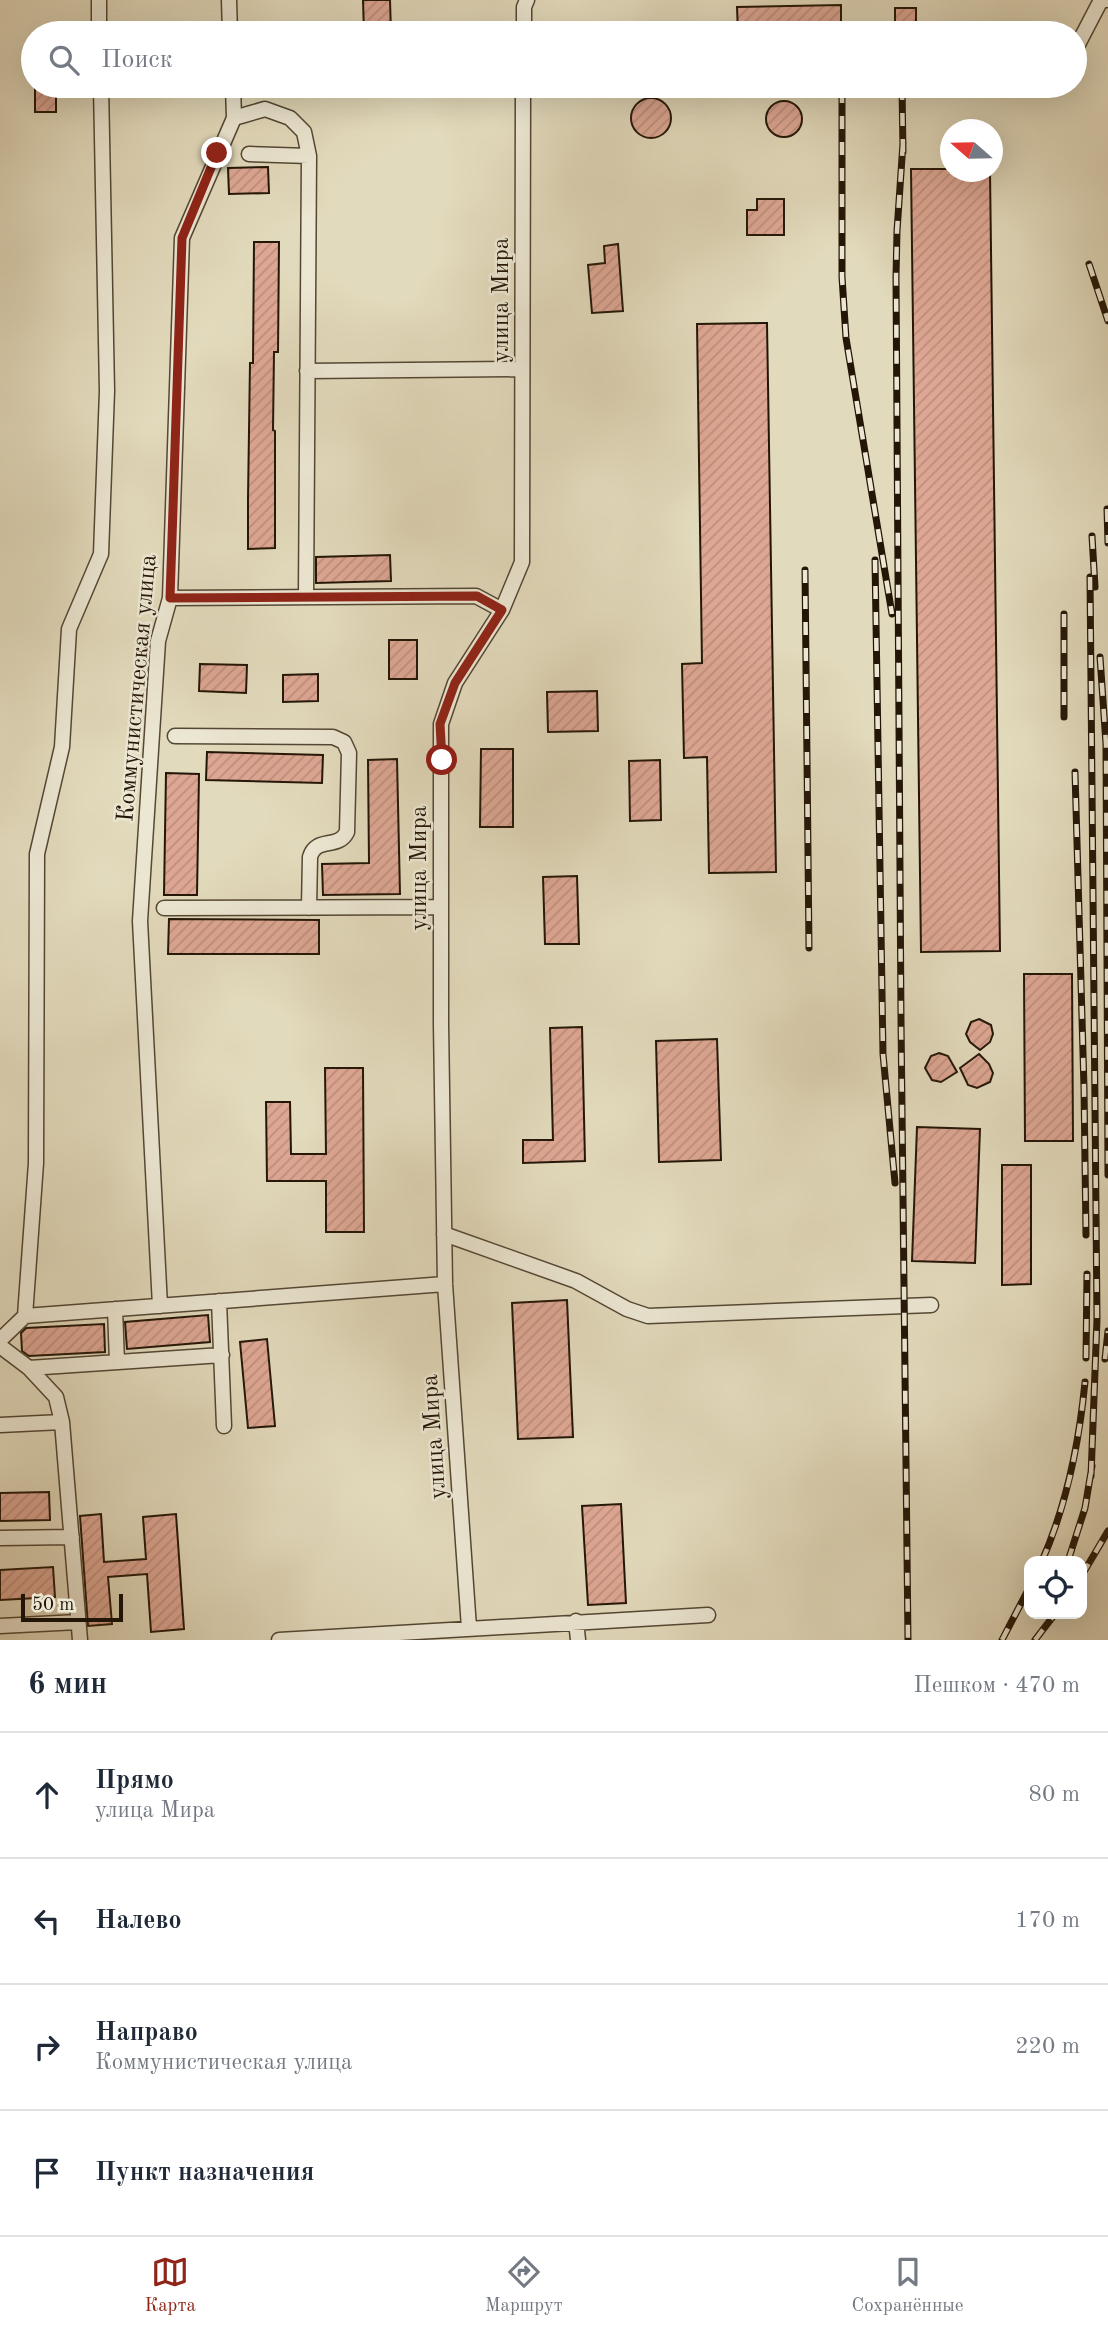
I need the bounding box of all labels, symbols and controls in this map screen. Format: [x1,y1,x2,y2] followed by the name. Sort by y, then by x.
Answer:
[21,21,1087,98] search box
[45,41,83,79] icon: search
[101,47,173,73] text: Поиск
[940,119,1003,182] north arrow
[201,137,232,168] route end
[490,237,514,363] street label: улица Мира
[114,553,162,823] street label: Коммунистическая улица
[426,744,457,775] route start
[408,805,432,931] street label: улица Мира
[419,1373,451,1500] street label: улица Мира
[1024,1556,1087,1619] map controls
[1024,1556,1087,1619] button: locate
[21,1591,122,1623] scale bar
[32,1596,74,1615] text: 50 m
[28,1670,107,1700] text: 6 мин
[914,1674,1080,1697] text: Пешком · 470 m
[95,1768,174,1794] text: Прямо
[28,1776,66,1814] icon: ahead
[1029,1783,1080,1806] text: 80 m
[95,1799,215,1822] text: улица Мира
[28,1902,66,1940] icon: left
[95,1908,182,1934] text: Налево
[1015,1909,1080,1932] text: 170 m
[95,2020,198,2046] text: Направо
[28,2028,66,2066] icon: right
[1015,2035,1080,2058] text: 220 m
[95,2051,352,2074] text: Коммунистическая улица
[28,2154,66,2192] icon: arrive
[95,2160,314,2186] text: Пункт назначения
[144,2253,196,2318] tab: Карта
[485,2253,563,2318] tab: Маршрут
[852,2253,964,2318] tab: Сохранённые

